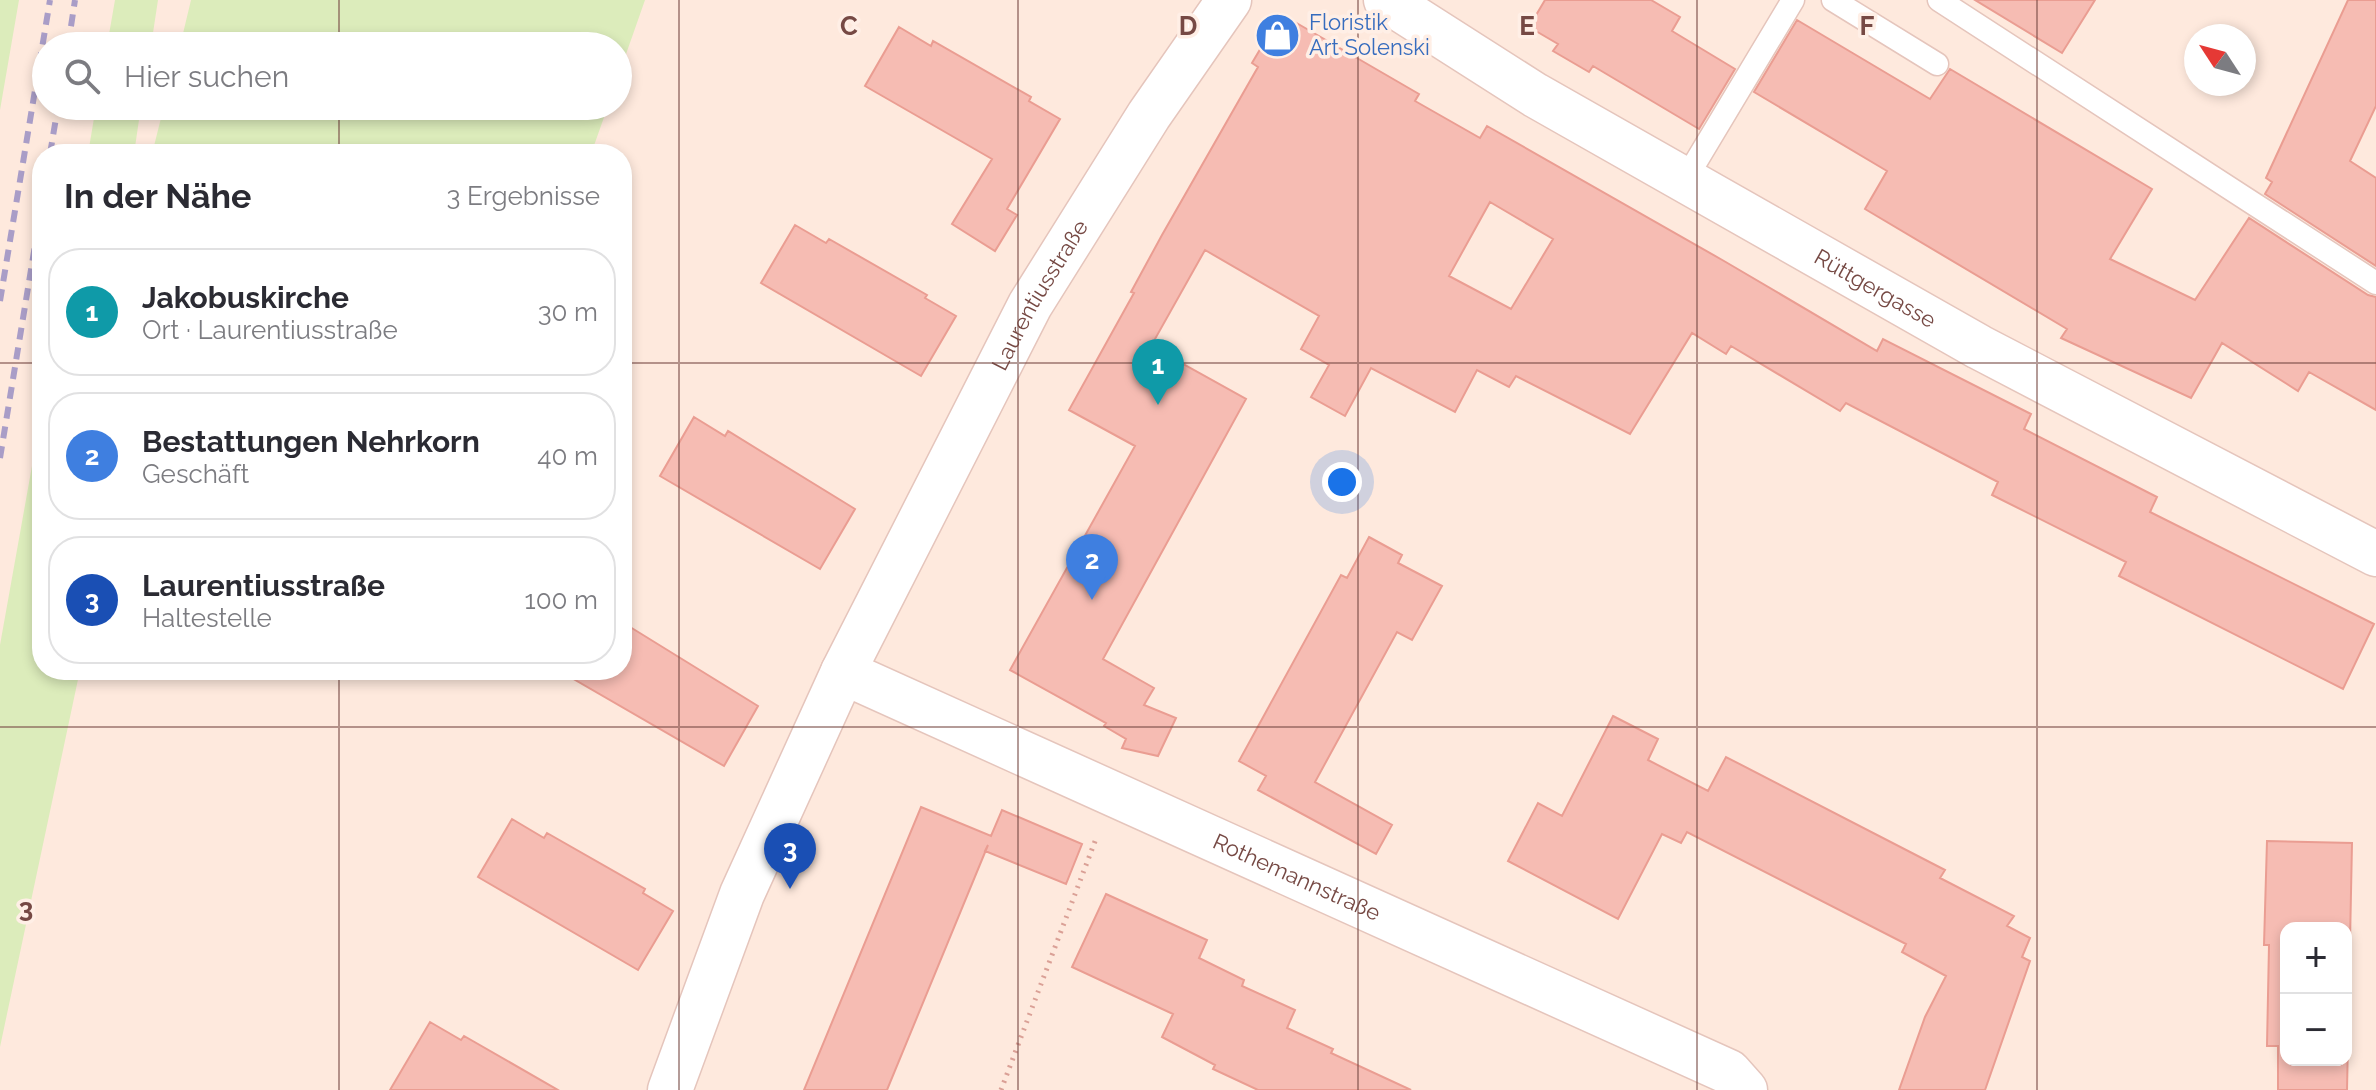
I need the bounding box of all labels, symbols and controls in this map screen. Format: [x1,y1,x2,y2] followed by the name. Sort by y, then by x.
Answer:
[1309,9,1430,60] place label: Floristik Art Solenski
[840,11,858,41] text: C
[1179,11,1197,41] text: D
[1254,11,1302,59] shop icon: Floristik Art Solenski
[1519,11,1535,41] text: E
[1860,11,1875,41] text: F
[2184,24,2256,96] north arrow
[32,32,632,120] search box
[60,54,104,98] icon: search
[124,59,289,94] text: Hier suchen
[64,176,251,216] text: In der Nähe
[446,181,600,211] text: 3 Ergebnisse
[986,215,1093,375] street label: Laurentiusstraße
[1810,243,1941,333] street label: Rüttgergasse
[142,280,349,315] text: Jakobuskirche
[86,297,98,327] text: 1
[538,297,598,327] text: 30 m
[142,315,398,345] text: Ort · Laurentiusstraße
[1132,339,1184,405] pin: 1
[142,424,480,459] text: Bestattungen Nehrkorn
[85,441,99,471] text: 2
[537,441,598,471] text: 40 m
[142,459,249,489] text: Geschäft
[1322,462,1362,502] your location
[1066,534,1118,600] pin: 2
[142,568,385,603] text: Laurentiusstraße
[85,585,99,615] text: 3
[525,585,598,615] text: 100 m
[142,603,272,633] text: Haltestelle
[764,823,816,889] pin: 3
[1209,828,1385,926] street label: Rothemannstraße
[19,893,33,923] text: 3
[2280,922,2352,1066] map controls
[2280,922,2352,994] button: +
[2280,994,2352,1066] button: −

